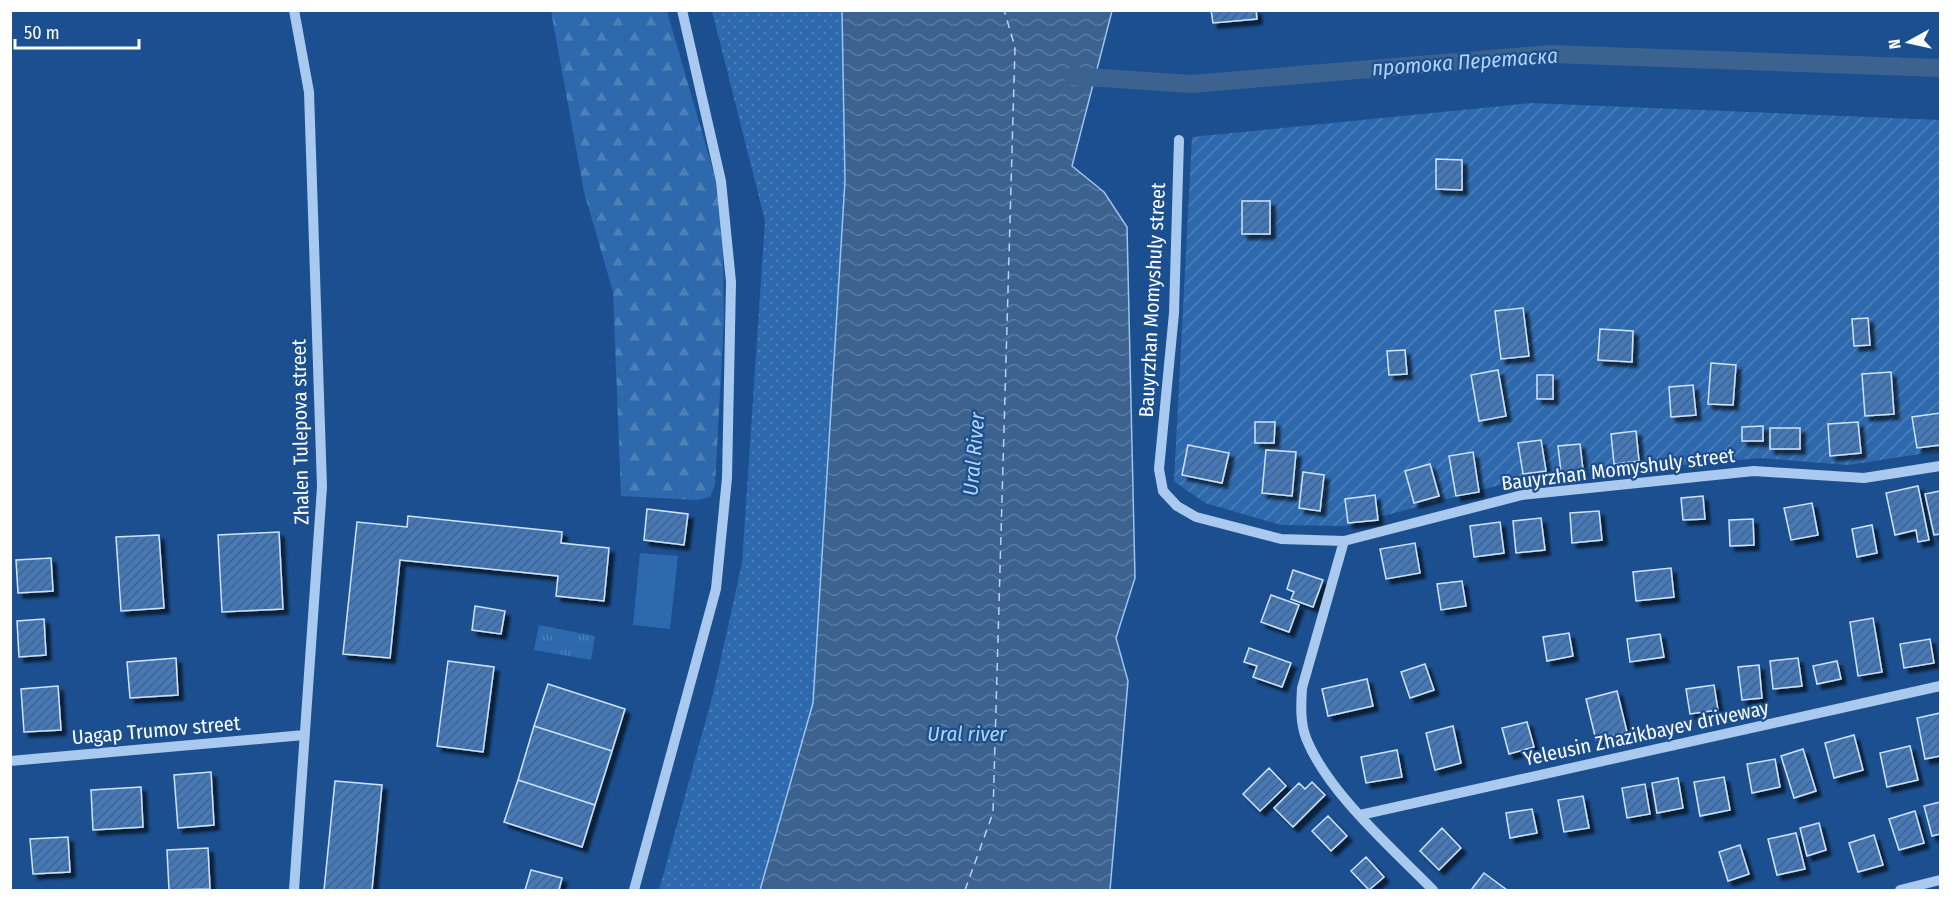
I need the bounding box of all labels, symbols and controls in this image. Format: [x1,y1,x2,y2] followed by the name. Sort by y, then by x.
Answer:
[15,12,140,50] scale bar
[1879,12,1939,72] north arrow
[24,22,60,44] text: 50 m
[1885,38,1905,50] text: N
[1371,43,1559,81] water label: протока Перетаска
[1134,181,1170,418] street label: Bauyrzhan Momyshuly street
[286,338,314,525] street label: Zhalen Tulepova street
[957,411,991,497] water label: Ural River
[1500,443,1737,495] street label: Bauyrzhan Momyshuly street
[1521,695,1771,771] street label: Yeleusin Zhazikbayev driveway
[71,711,242,749] street label: Uagap Trumov street
[927,721,1007,747] water label: Ural river

